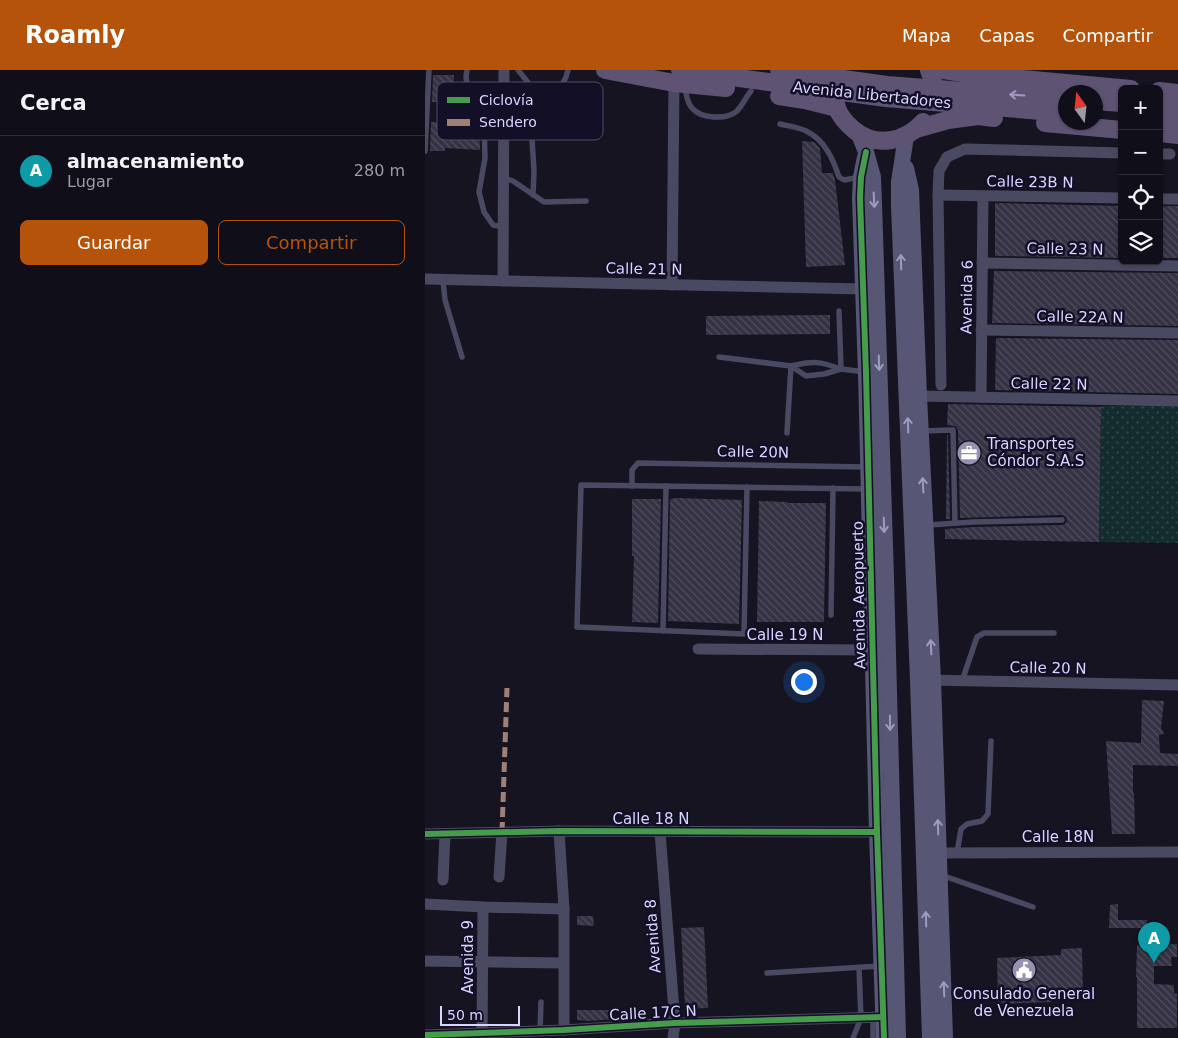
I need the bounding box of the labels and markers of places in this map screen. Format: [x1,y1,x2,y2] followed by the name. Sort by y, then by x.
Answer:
[986,435,1084,470] place label: Transportes Cóndor S.A.S
[956,440,982,466] office icon: Transportes Cóndor S.A.S
[1138,922,1170,963] pin: A
[1011,957,1037,983] public building icon: Consulado General de Venezuela
[953,985,1095,1020] place label: Consulado General de Venezuela

